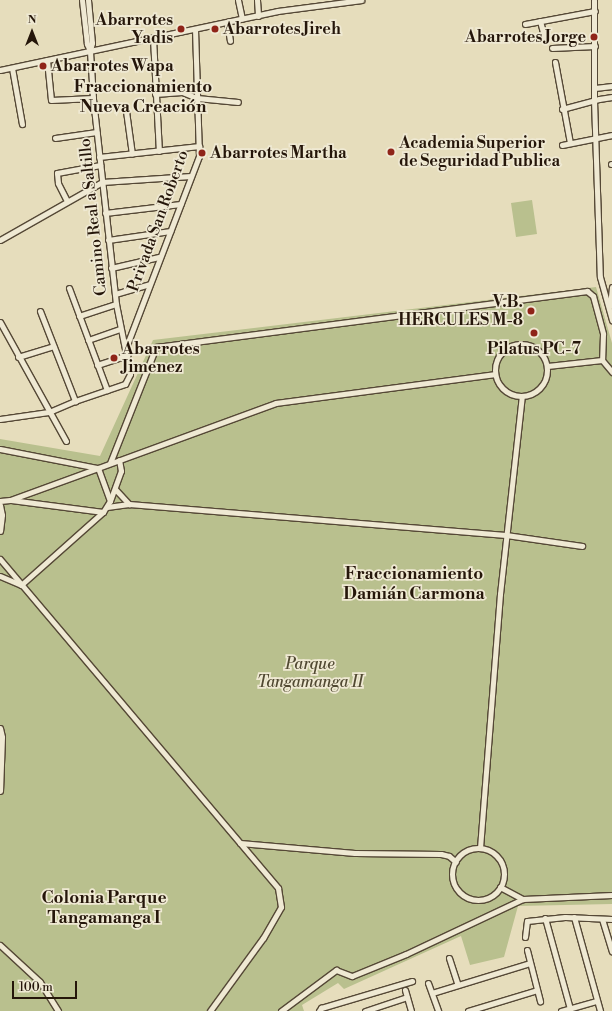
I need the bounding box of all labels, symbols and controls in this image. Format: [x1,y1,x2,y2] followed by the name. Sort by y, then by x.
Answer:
[95,10,173,48] place label: Abarrotes Yadis
[12,12,52,52] north arrow
[28,13,36,27] text: N
[223,19,341,39] place label: Abarrotes Jireh
[176,24,186,34] marker: Abarrotes Yadis
[210,24,220,34] marker: Abarrotes Jireh
[465,27,586,47] place label: Abarrotes Jorge
[589,32,599,42] marker: Abarrotes Jorge
[51,56,174,76] place label: Abarrotes Wapa
[38,61,48,71] marker: Abarrotes Wapa
[74,78,212,118] district label: Fraccionamiento Nueva Creación
[399,133,560,171] place label: Academia Superior de Seguridad Publica
[75,137,111,297] street label: Camino Real a Saltillo
[210,143,347,163] place label: Abarrotes Martha
[386,147,396,157] marker: Academia Superior de Seguridad Publica
[123,148,193,294] street label: Privada San Roberto
[197,148,207,158] marker: Abarrotes Martha
[398,292,523,330] place label: V.B. HERCULES M-8
[526,306,536,316] marker: V.B. HERCULES M-8
[529,328,539,338] marker: Pilatus PC-7
[122,339,200,377] place label: Abarrotes Jimenez
[487,339,581,359] place label: Pilatus PC-7
[109,353,119,363] marker: Abarrotes Jimenez
[343,565,485,605] district label: Fraccionamiento Damián Carmona
[257,654,363,692] park label: Parque Tangamanga II
[41,889,167,929] district label: Colonia Parque Tangamanga I
[14,973,79,999] scale bar
[19,980,53,995] text: 100 m

